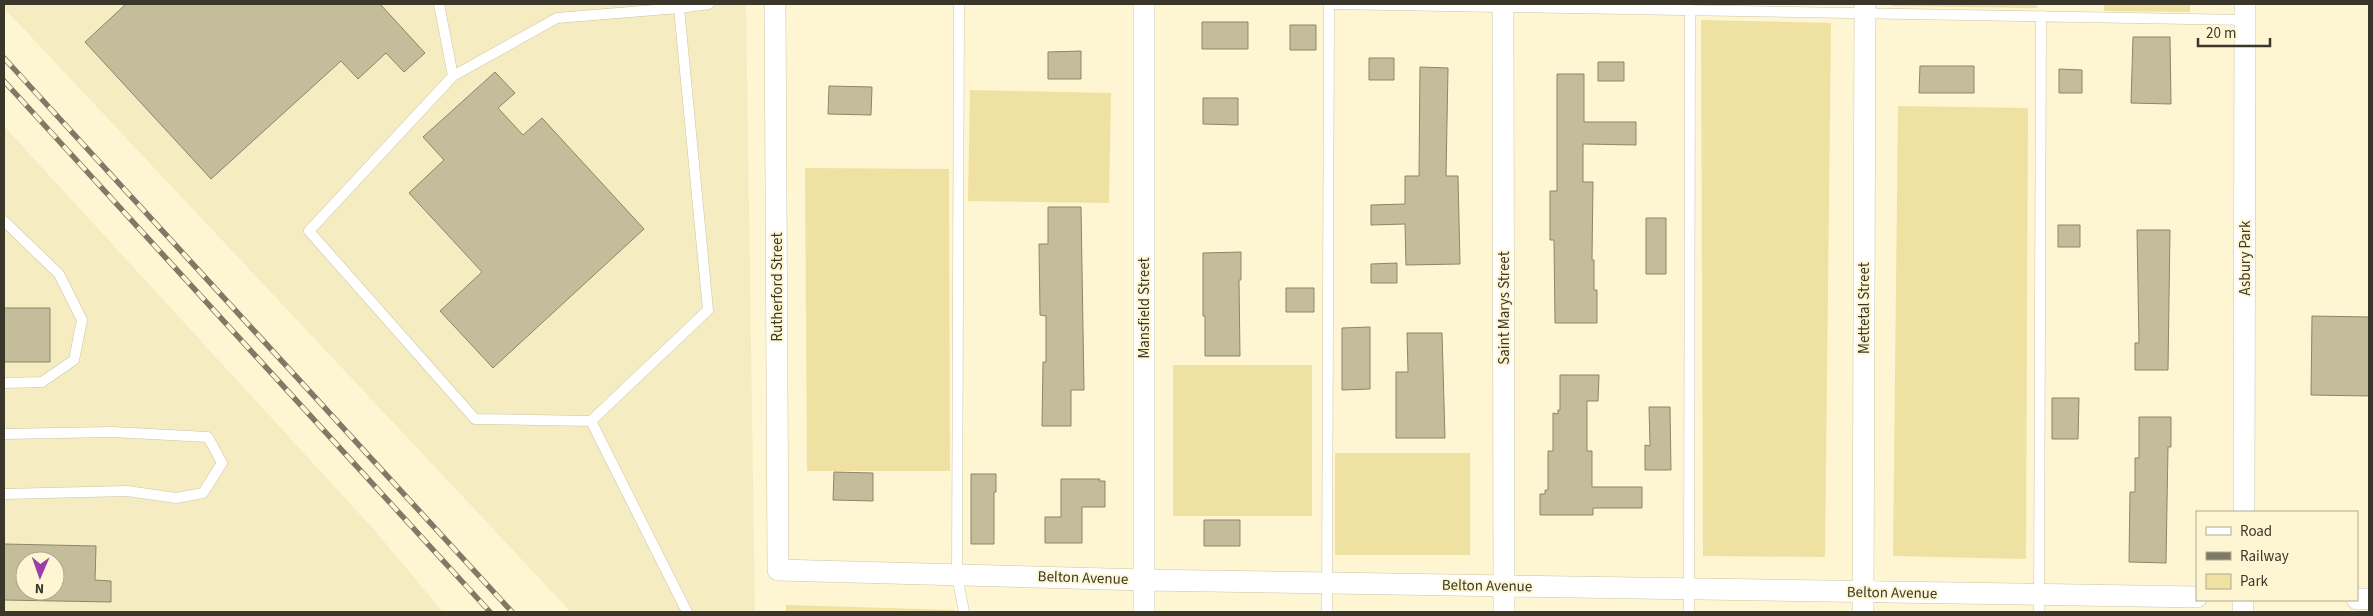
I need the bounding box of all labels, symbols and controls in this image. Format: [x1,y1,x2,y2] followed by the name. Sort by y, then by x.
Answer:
[2198,15,2270,47] scale bar
[2206,23,2236,44] text: 20 m
[2235,220,2256,295] street label: Asbury Park
[767,233,788,341] street label: Rutherford Street
[1494,251,1515,365] street label: Saint Marys Street
[1134,257,1155,359] street label: Mansfield Street
[1854,262,1875,354] street label: Mettetal Street
[2196,511,2358,601] legend
[2240,521,2272,542] text: Road
[2240,546,2289,567] text: Railway
[15,551,65,601] north arrow
[1037,566,1129,590] street label: Belton Avenue
[2240,571,2269,592] text: Park
[1442,575,1532,597] street label: Belton Avenue
[35,578,45,598] text: N
[1847,582,1937,604] street label: Belton Avenue

